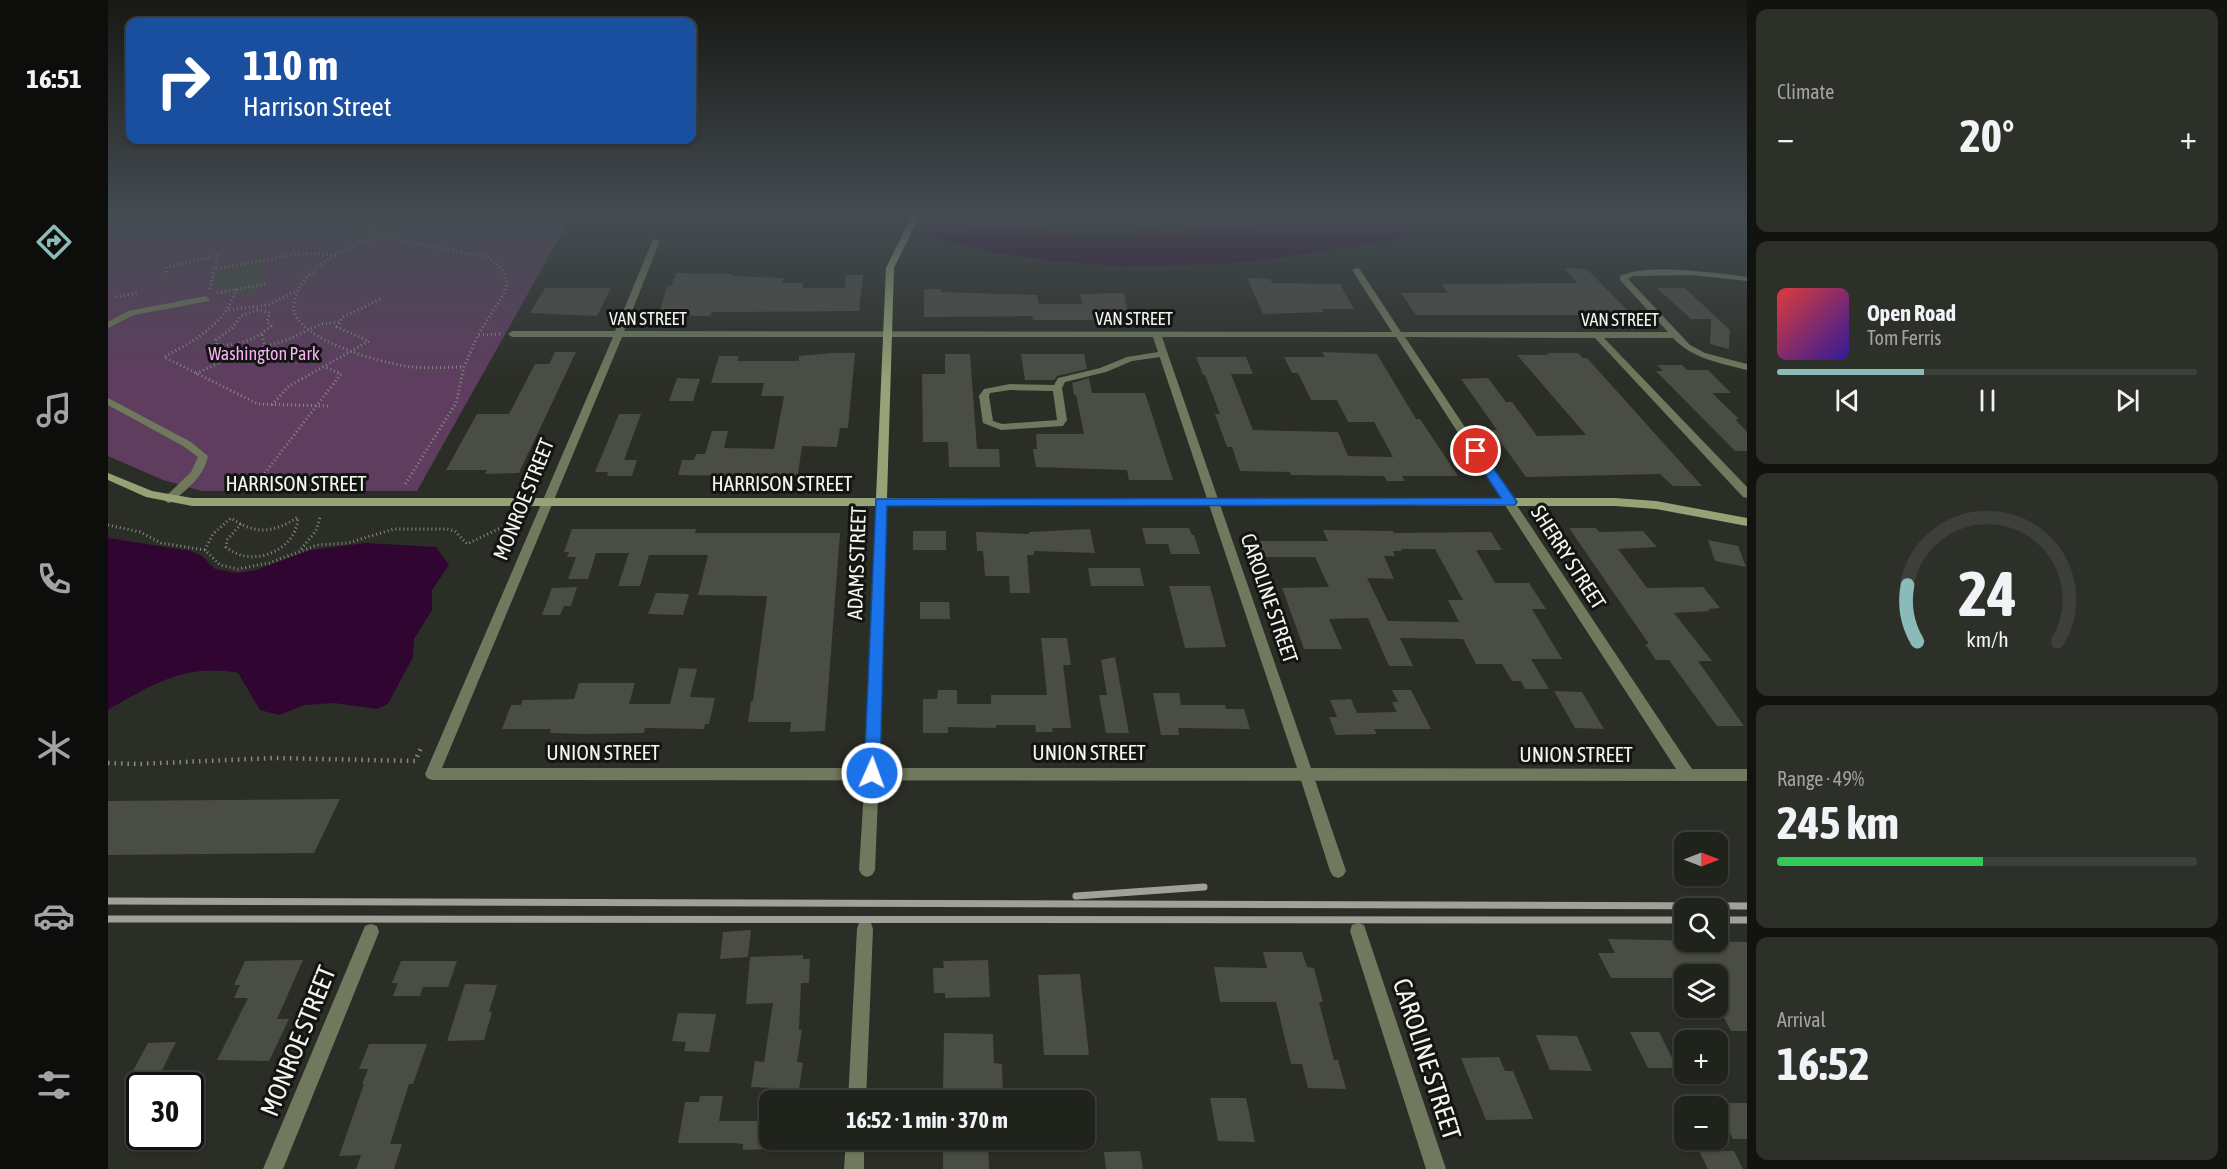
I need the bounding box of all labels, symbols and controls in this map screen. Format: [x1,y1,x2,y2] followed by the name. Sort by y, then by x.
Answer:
[243,41,338,89] text: 110 m
[144,42,222,120] icon: right
[26,63,82,94] text: 16:51
[1777,80,1834,103] text: Climate
[243,91,392,122] text: Harrison Street
[1960,110,2014,162] text: 20°
[1777,118,1794,156] text: −
[2180,118,2197,156] text: +
[33,221,75,263] icon: directions
[1867,300,1956,326] text: Open Road
[609,308,687,329] street label: VAN STREET
[1095,308,1173,329] street label: VAN STREET
[1581,309,1659,330] street label: VAN STREET
[1867,326,1941,349] text: Tom Ferris
[208,343,320,364] park label: Washington Park
[1831,384,1864,417] icon: previous
[1971,384,2004,417] icon: pause
[2111,384,2144,417] icon: next
[33,389,75,431] icon: music
[1450,425,1501,476] pin
[1459,434,1492,467] icon: arrive
[488,435,558,563] street label: MONROE STREET
[226,471,366,495] street label: HARRISON STREET
[712,471,852,495] street label: HARRISON STREET
[1527,501,1611,613] street label: SHERRY STREET
[842,506,870,620] street label: ADAMS STREET
[1237,530,1303,666] street label: CAROLINE STREET
[33,558,75,600] icon: phone
[1958,558,2016,629] text: 24
[1966,627,2008,652] text: km/h
[33,727,75,769] icon: climate
[546,740,660,764] street label: UNION STREET
[1032,740,1146,764] street label: UNION STREET
[840,741,904,805] position arrow
[1519,742,1633,766] street label: UNION STREET
[1777,767,1864,790] text: Range · 49%
[1777,797,1899,849] text: 245 km
[1674,832,1728,886] north arrow
[1674,832,1728,1150] map controls
[33,895,75,937] icon: car
[1674,898,1728,952] button: search
[254,961,342,1121] street label: MONROE STREET
[1674,964,1728,1018] button: layers
[1387,975,1467,1144] street label: CAROLINE STREET
[1777,1008,1826,1031] text: Arrival
[1674,1030,1728,1084] button: +
[1777,1038,1870,1090] text: 16:52
[33,1064,75,1106] icon: filters
[126,1072,204,1150] speed limit sign: 30
[1674,1096,1728,1150] button: −
[846,1107,1008,1133] text: 16:52 · 1 min · 370 m

